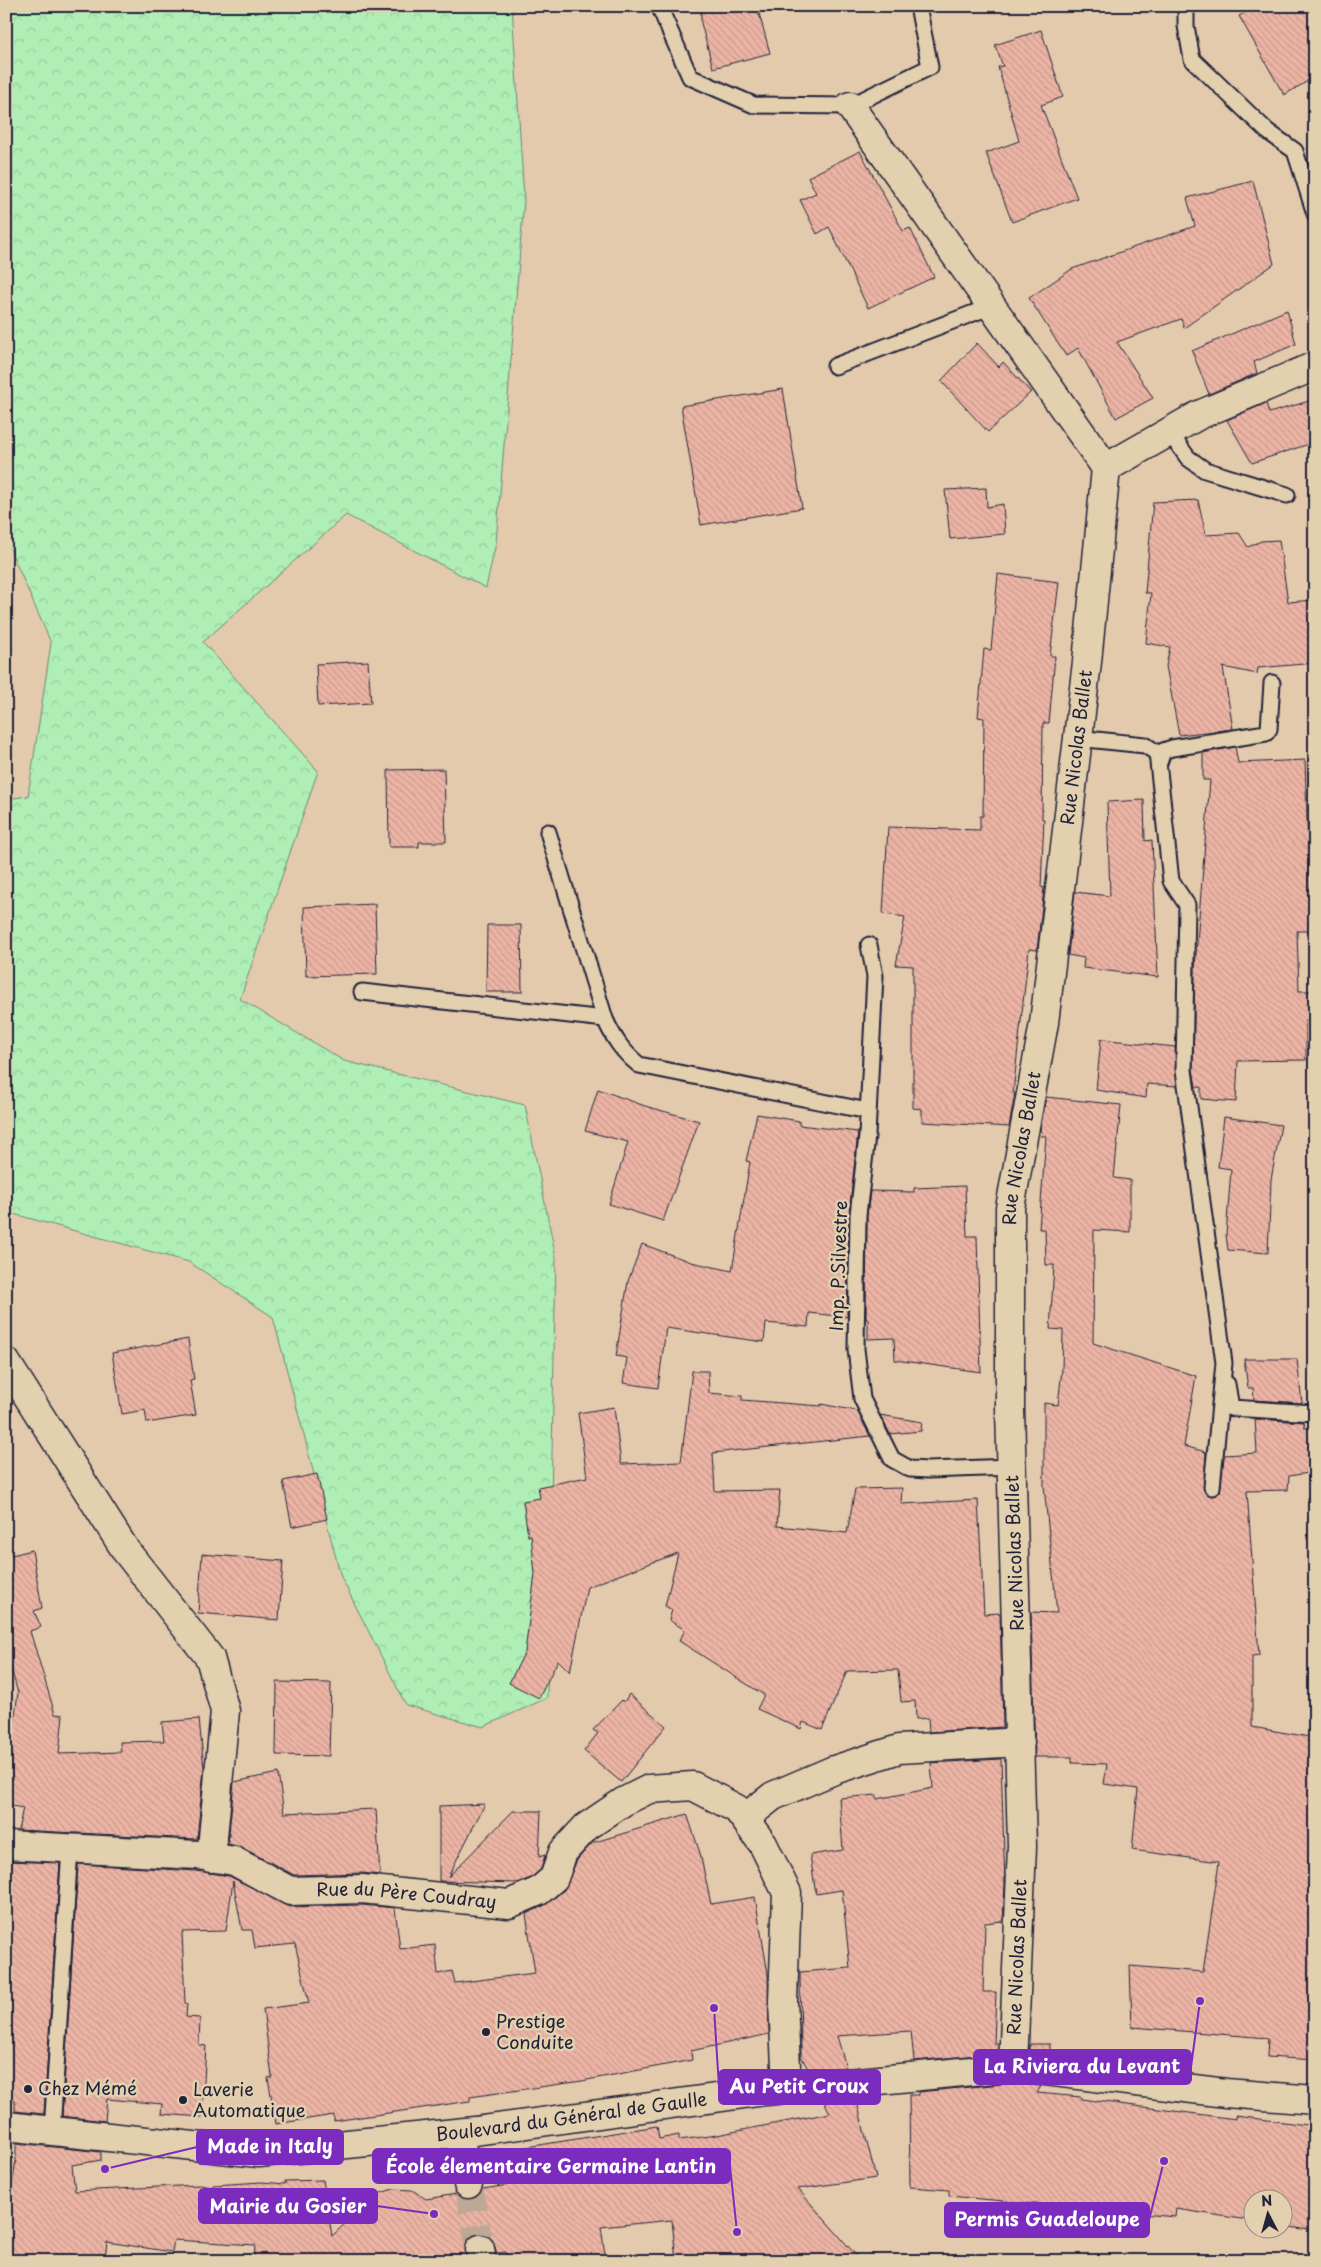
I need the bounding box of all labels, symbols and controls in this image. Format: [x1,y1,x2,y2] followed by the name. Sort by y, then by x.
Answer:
[1053,668,1098,826] street label: Rue Nicolas Ballet
[995,1069,1047,1225] street label: Rue Nicolas Ballet
[822,1200,853,1332] street label: Imp. P.Silvestre
[997,1475,1030,1631] street label: Rue Nicolas Ballet
[316,1874,498,1915] street label: Rue du Père Coudray
[999,1879,1033,2036] street label: Rue Nicolas Ballet
[496,2007,574,2055] place label: Prestige Conduite
[480,2026,492,2038] marker: Prestige Conduite
[974,2050,1191,2084] callout: La Riviera du Levant
[984,2051,1180,2079] text: La Riviera du Levant
[719,2070,880,2104] callout: Au Petit Croux
[728,2071,869,2099] text: Au Petit Croux
[38,2074,137,2101] place label: Chez Mémé
[193,2075,306,2123] place label: Laverie Automatique
[22,2083,34,2095] marker: Chez Mémé
[434,2084,709,2147] street label: Boulevard du Général de Gaulle
[177,2094,189,2106] marker: Laverie Automatique
[197,2130,343,2164] callout: Made in Italy
[207,2131,333,2159] text: Made in Italy
[373,2149,730,2183] callout: École élementaire Germaine Lantin
[386,2151,716,2179] text: École élementaire Germaine Lantin
[199,2189,377,2223] callout: Mairie du Gosier
[1244,2190,1294,2240] north arrow
[1260,2190,1273,2212] text: N
[210,2191,367,2219] text: Mairie du Gosier
[945,2203,1149,2237] callout: Permis Guadeloupe
[954,2204,1140,2232] text: Permis Guadeloupe

